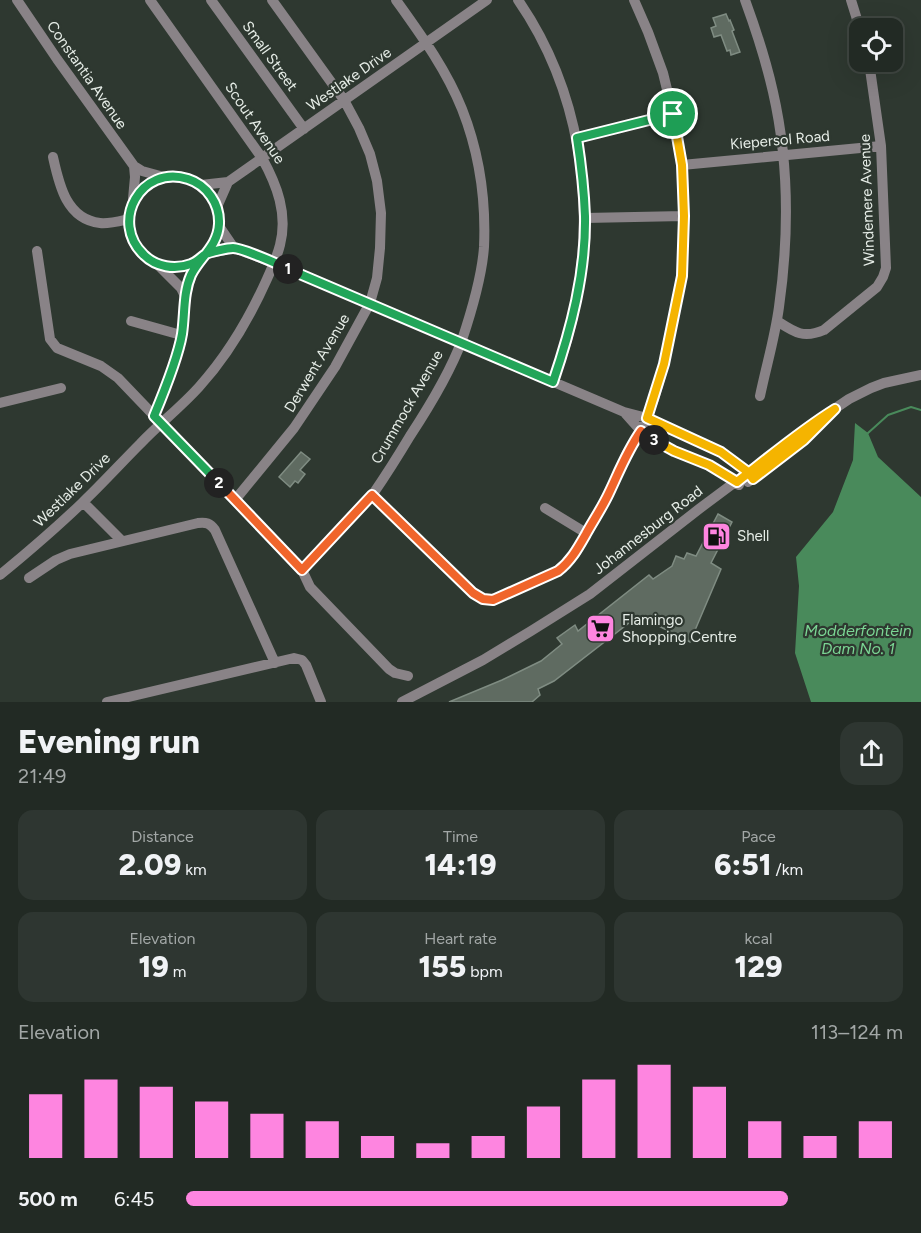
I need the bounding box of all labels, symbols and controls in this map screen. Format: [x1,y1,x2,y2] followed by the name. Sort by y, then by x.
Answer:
[43,18,131,132] street label: Constantia Avenue
[239,18,302,95] street label: Small Street
[849,18,903,72] map controls
[849,18,903,72] button: locate
[303,43,395,115] street label: Westlake Drive
[221,79,289,167] street label: Scout Avenue
[647,88,698,139] pin
[656,97,689,130] icon: arrive
[729,127,831,153] street label: Kiepersol Road
[856,134,878,266] street label: Windemere Avenue
[273,254,303,284] pin: 1
[285,259,291,278] text: 1
[280,310,354,416] street label: Derwent Avenue
[367,347,447,467] street label: Crummock Avenue
[639,425,669,455] pin: 3
[650,430,658,449] text: 3
[30,449,114,531] street label: Westlake Drive
[204,468,234,498] pin: 2
[214,473,224,492] text: 2
[590,482,706,578] street label: Johannesburg Road
[700,520,732,552] fuel station icon: Shell
[737,527,769,545] place label: Shell
[622,611,737,646] place label: Flamingo Shopping Centre
[585,613,617,645] supermarket icon: Flamingo Shopping Centre
[804,621,912,658] water label: Modderfontein Dam No. 1
[18,722,200,761] text: Evening run
[840,722,903,785] button: share
[18,764,66,788] text: 21:49
[131,827,194,846] text: Distance
[443,827,478,846] text: Time
[741,827,776,846] text: Pace
[118,846,181,883] text: 2.09
[424,846,497,883] text: 14:19
[714,846,772,883] text: 6:51
[181,860,207,879] text: km
[772,860,803,879] text: /km
[130,929,195,948] text: Elevation
[424,929,497,948] text: Heart rate
[745,929,772,948] text: kcal
[139,948,169,985] text: 19
[418,948,466,985] text: 155
[735,948,783,985] text: 129
[169,962,186,981] text: m
[466,962,503,981] text: bpm
[18,1020,100,1044] text: Elevation
[811,1020,903,1044] text: 113–124 m
[18,1187,78,1211] text: 500 m
[114,1187,154,1211] text: 6:45

